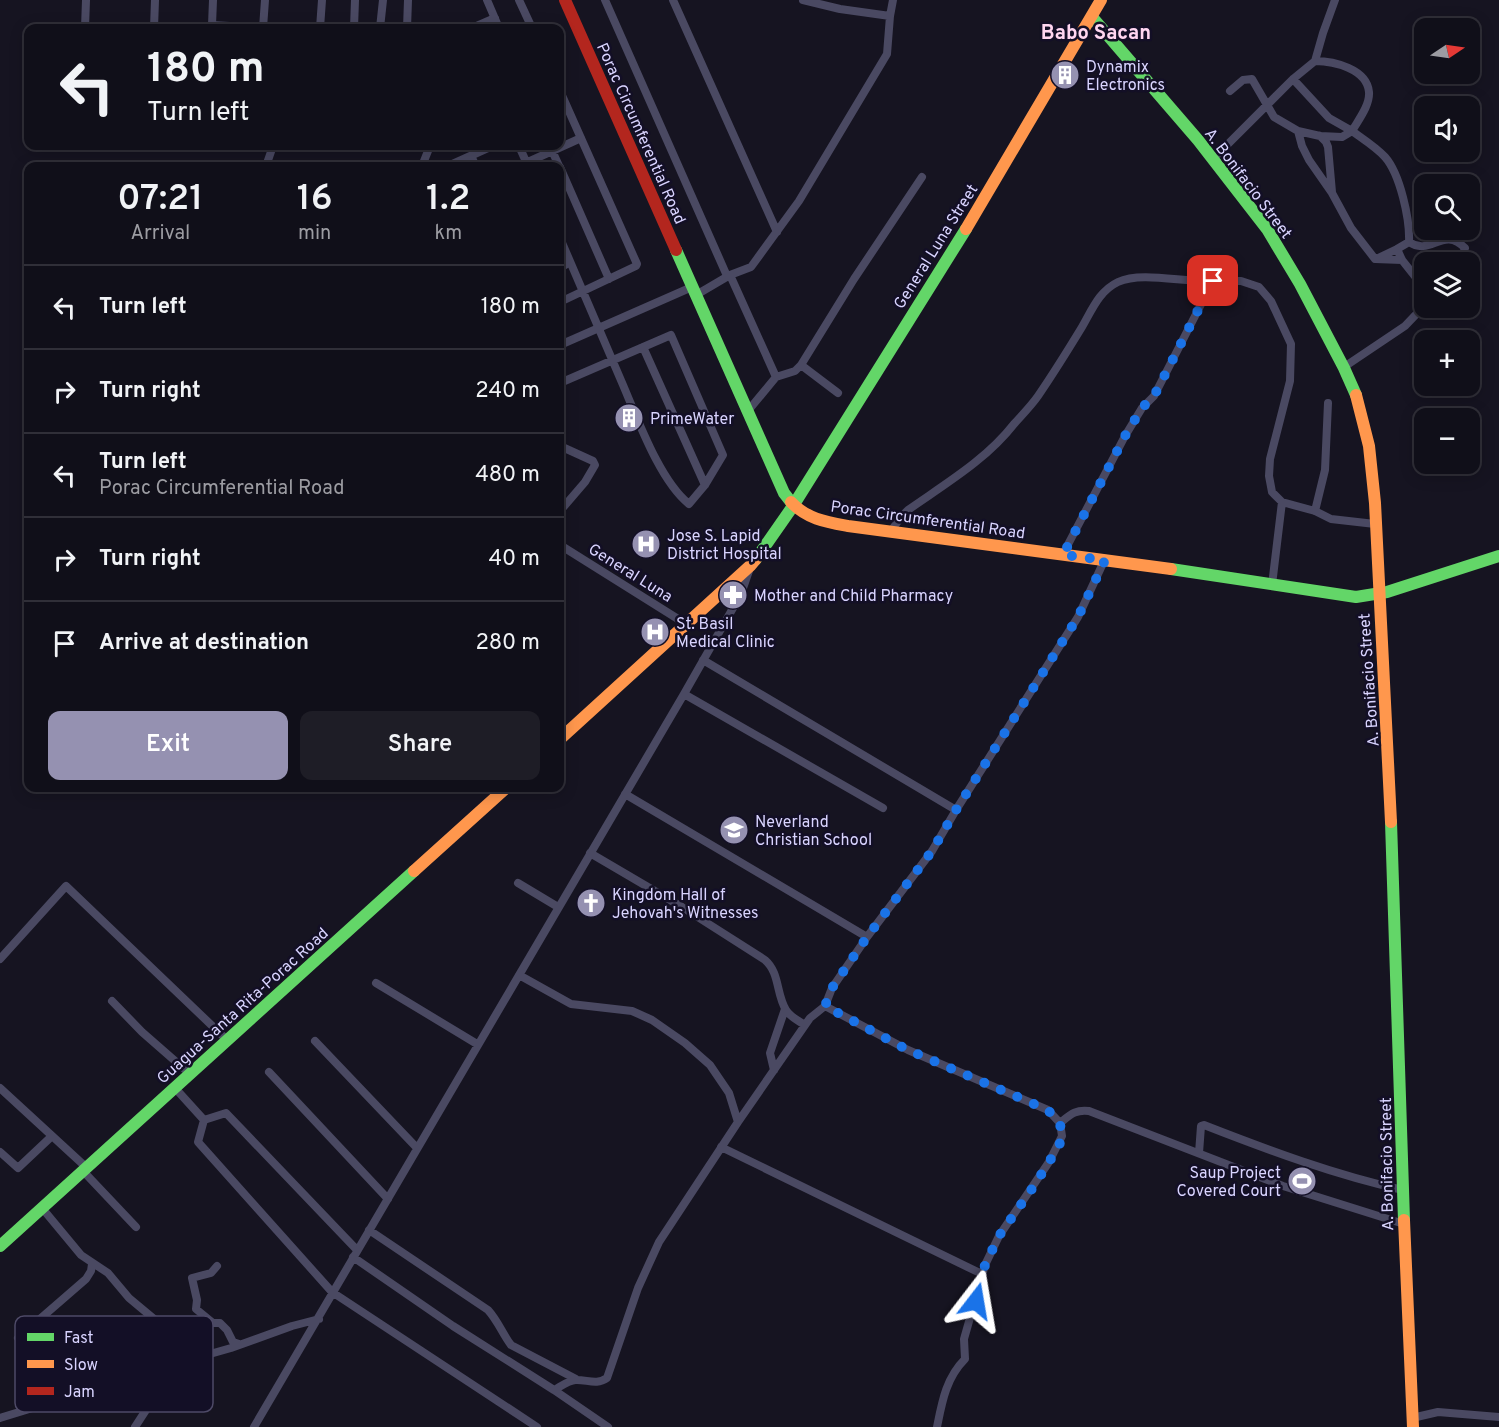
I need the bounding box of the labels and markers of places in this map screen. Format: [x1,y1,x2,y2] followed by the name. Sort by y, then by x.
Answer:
[1086,58,1165,96] place label: Dynamix Electronics
[1049,59,1081,91] building icon: Dynamix Electronics
[1187,255,1238,306] pin
[613,402,645,434] building icon: PrimeWater
[650,410,734,430] place label: PrimeWater
[667,527,782,565] place label: Jose S. Lapid District Hospital
[630,528,662,560] hospital icon: Jose S. Lapid District Hospital
[717,579,749,611] pharmacy icon: Mother and Child Pharmacy
[754,587,953,607] place label: Mother and Child Pharmacy
[676,615,775,653] place label: St. Basil Medical Clinic
[639,616,671,648] hospital icon: St. Basil Medical Clinic
[755,813,872,851] place label: Neverland Christian School
[718,814,750,846] school or university icon: Neverland Christian School
[612,886,759,924] place label: Kingdom Hall of Jehovah's Witnesses
[575,887,607,919] church icon: Kingdom Hall of Jehovah's Witnesses
[1176,1164,1281,1202] place label: Saup Project Covered Court
[1286,1165,1318,1197] sports icon: Saup Project Covered Court

